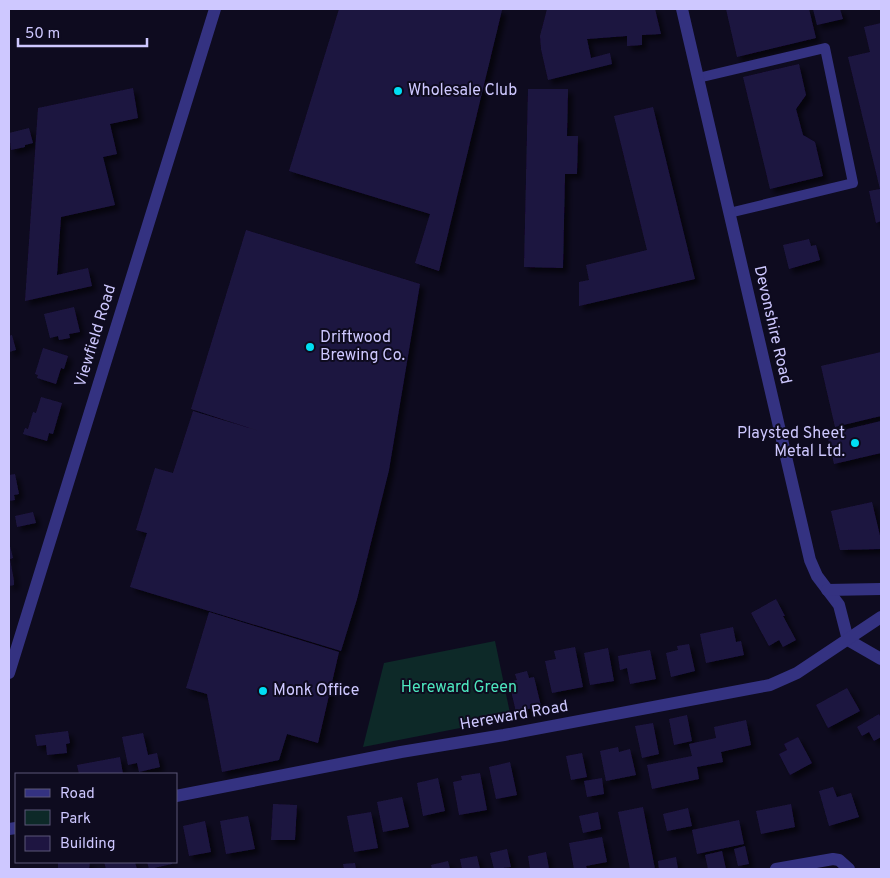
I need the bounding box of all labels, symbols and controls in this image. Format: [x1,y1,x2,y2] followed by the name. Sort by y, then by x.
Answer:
[18,15,146,47] scale bar
[25,25,60,44] text: 50 m
[408,81,517,101] place label: Wholesale Club
[392,85,404,97] marker: Wholesale Club
[749,264,795,386] street label: Devonshire Road
[71,282,121,390] street label: Viewfield Road
[320,328,405,366] place label: Driftwood Brewing Co.
[304,341,316,353] marker: Driftwood Brewing Co.
[737,424,845,462] place label: Playsted Sheet Metal Ltd.
[849,437,861,449] marker: Playsted Sheet Metal Ltd.
[401,678,517,698] park label: Hereward Green
[273,681,359,701] place label: Monk Office
[257,685,269,697] marker: Monk Office
[458,697,570,735] street label: Hereward Road
[15,773,178,863] legend
[60,785,95,804] text: Road
[60,810,91,829] text: Park
[60,835,115,854] text: Building

